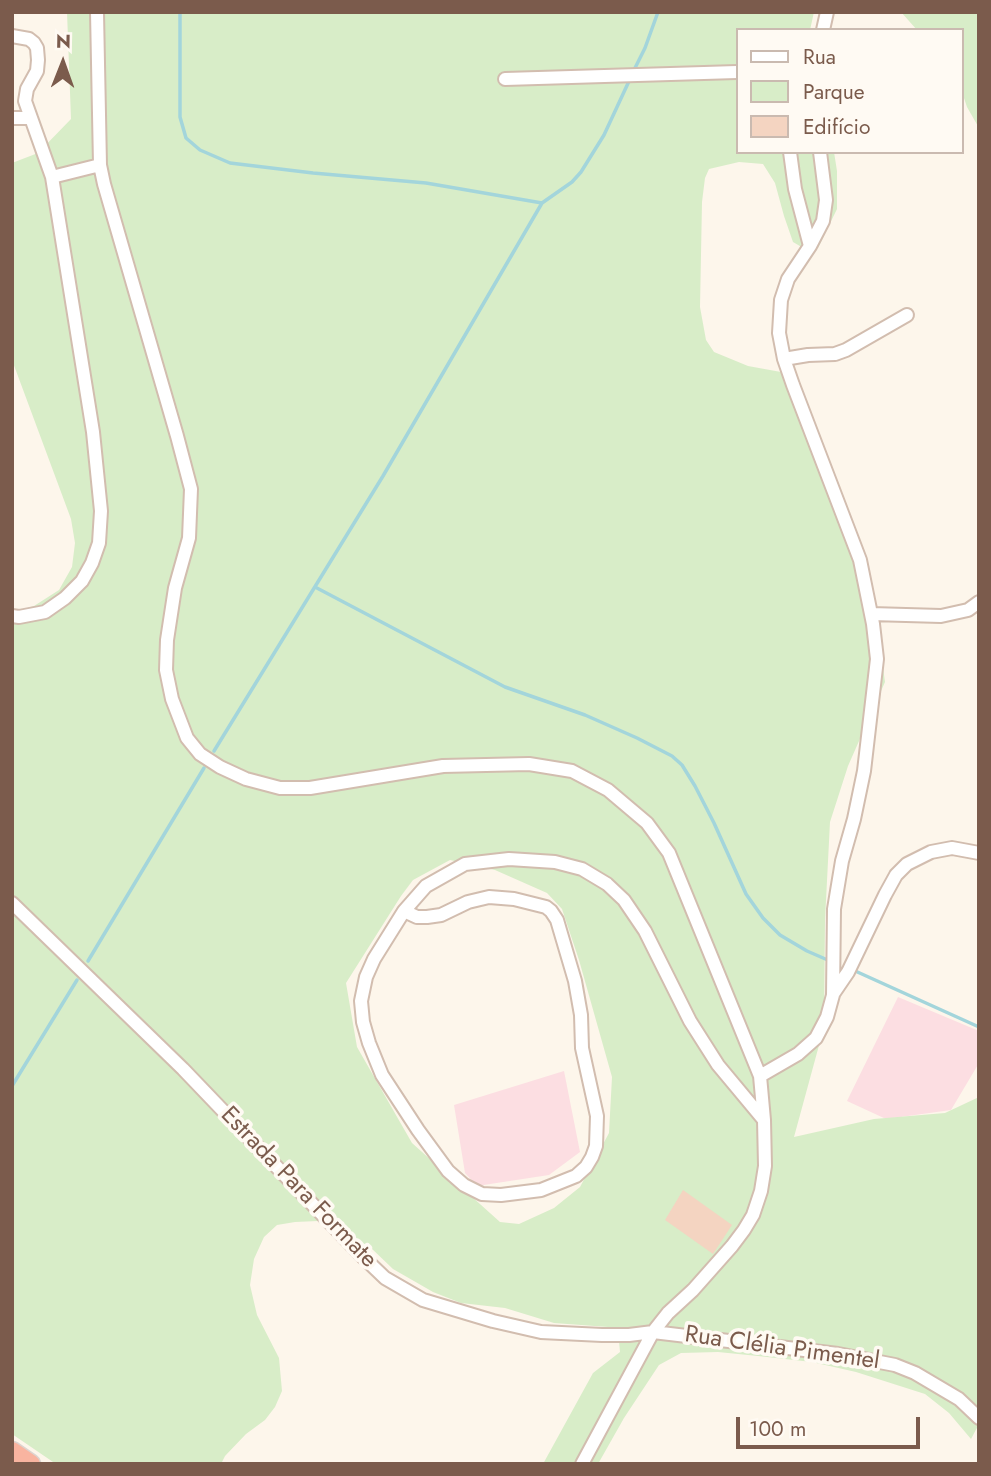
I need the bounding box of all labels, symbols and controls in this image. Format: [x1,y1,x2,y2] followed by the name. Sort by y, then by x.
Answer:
[28,28,98,98] north arrow
[56,28,71,55] text: N
[736,28,963,154] legend
[803,42,836,72] text: Rua
[803,77,865,107] text: Parque
[803,112,870,142] text: Edifício
[214,1101,382,1275] street label: Estrada Para Formate
[683,1321,881,1377] street label: Rua Clélia Pimentel
[739,1402,923,1446] scale bar
[749,1414,806,1444] text: 100 m

